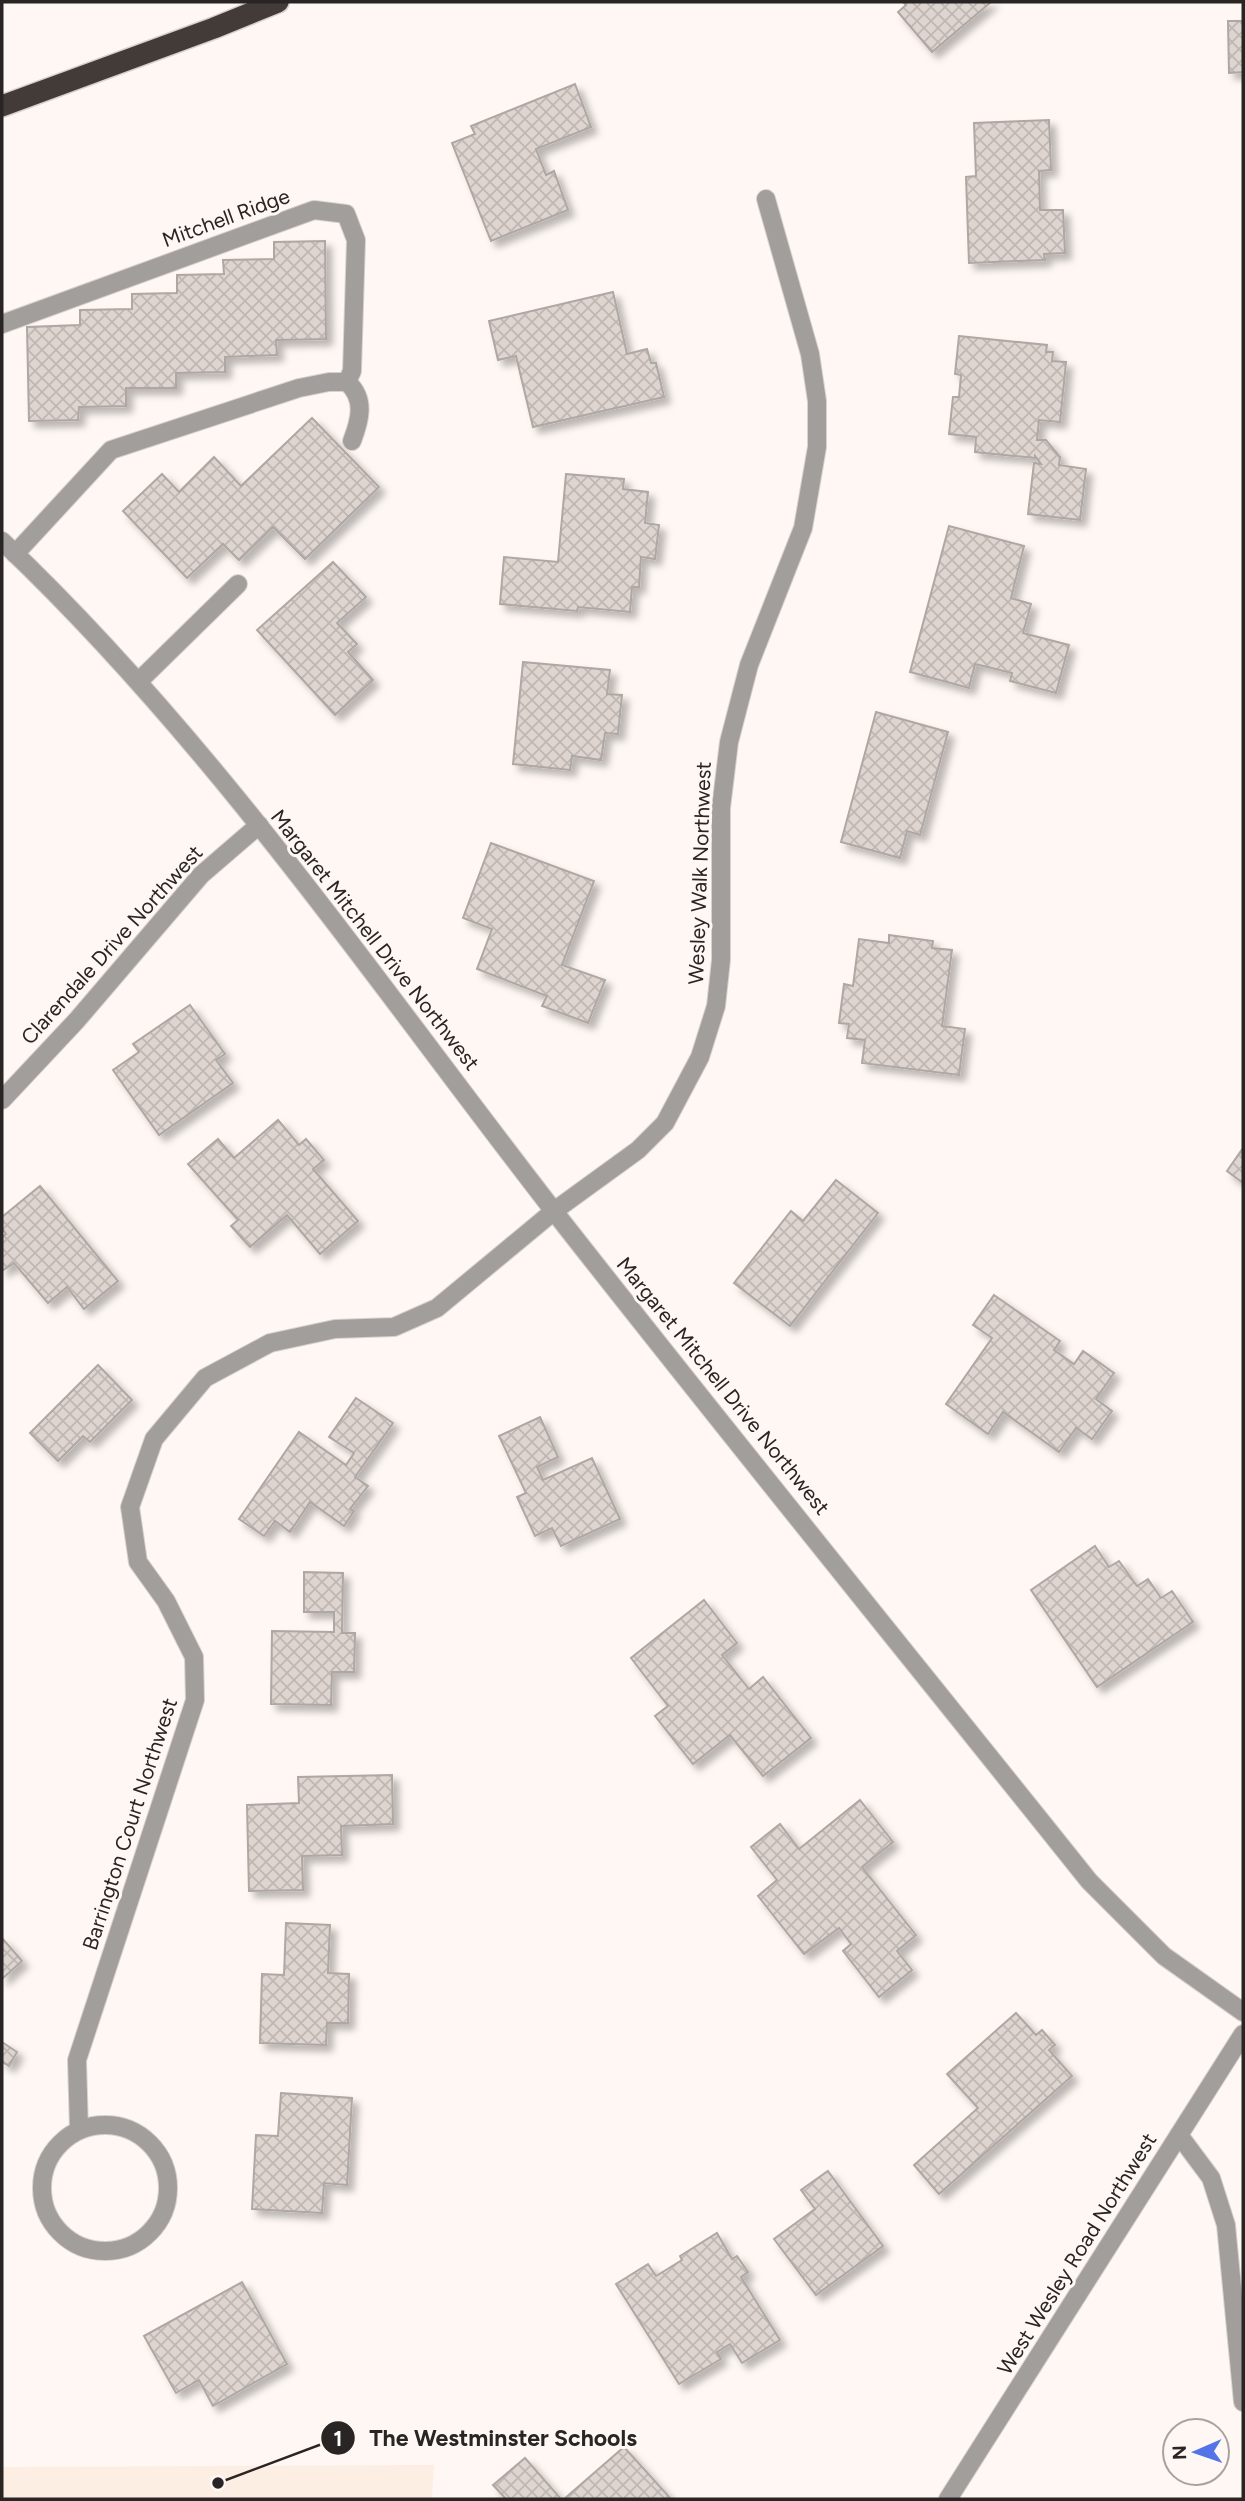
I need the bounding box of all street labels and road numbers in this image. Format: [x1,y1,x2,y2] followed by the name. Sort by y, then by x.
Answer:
[159,183,293,252] street label: Mitchell Ridge
[683,761,716,985] street label: Wesley Walk Northwest
[266,804,485,1075] street label: Margaret Mitchell Drive Northwest
[16,840,208,1049] street label: Clarendale Drive Northwest
[612,1252,835,1519] street label: Margaret Mitchell Drive Northwest
[77,1695,182,1953] street label: Barrington Court Northwest
[992,2128,1161,2379] street label: West Wesley Road Northwest

